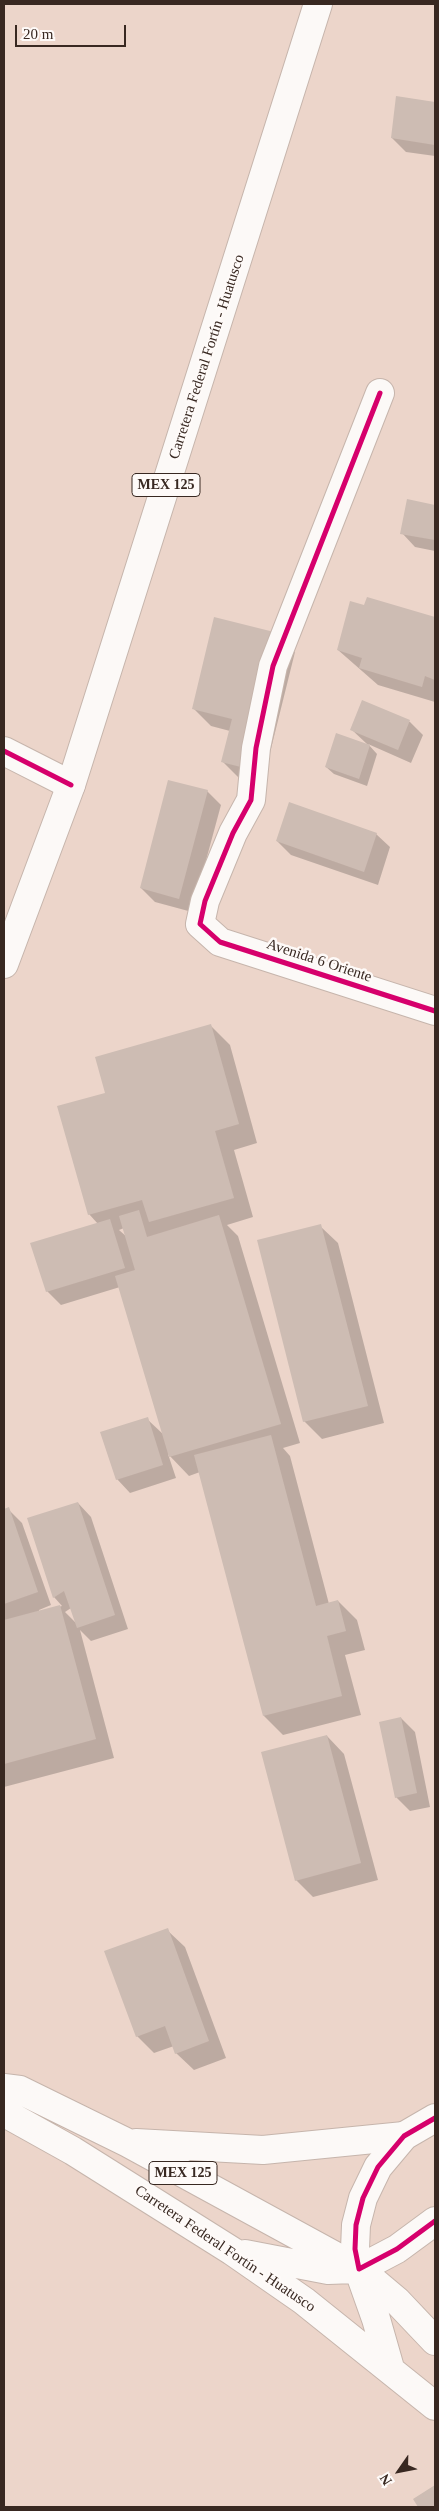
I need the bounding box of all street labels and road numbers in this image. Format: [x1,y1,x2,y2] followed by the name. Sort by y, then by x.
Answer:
[165,252,249,462] street label: Carretera Federal Fortín - Huatusco
[132,474,200,496] road number: MEX 125
[264,935,374,987] street label: Avenida 6 Oriente
[149,2162,217,2184] road number: MEX 125
[131,2182,319,2316] street label: Carretera Federal Fortín - Huatusco

